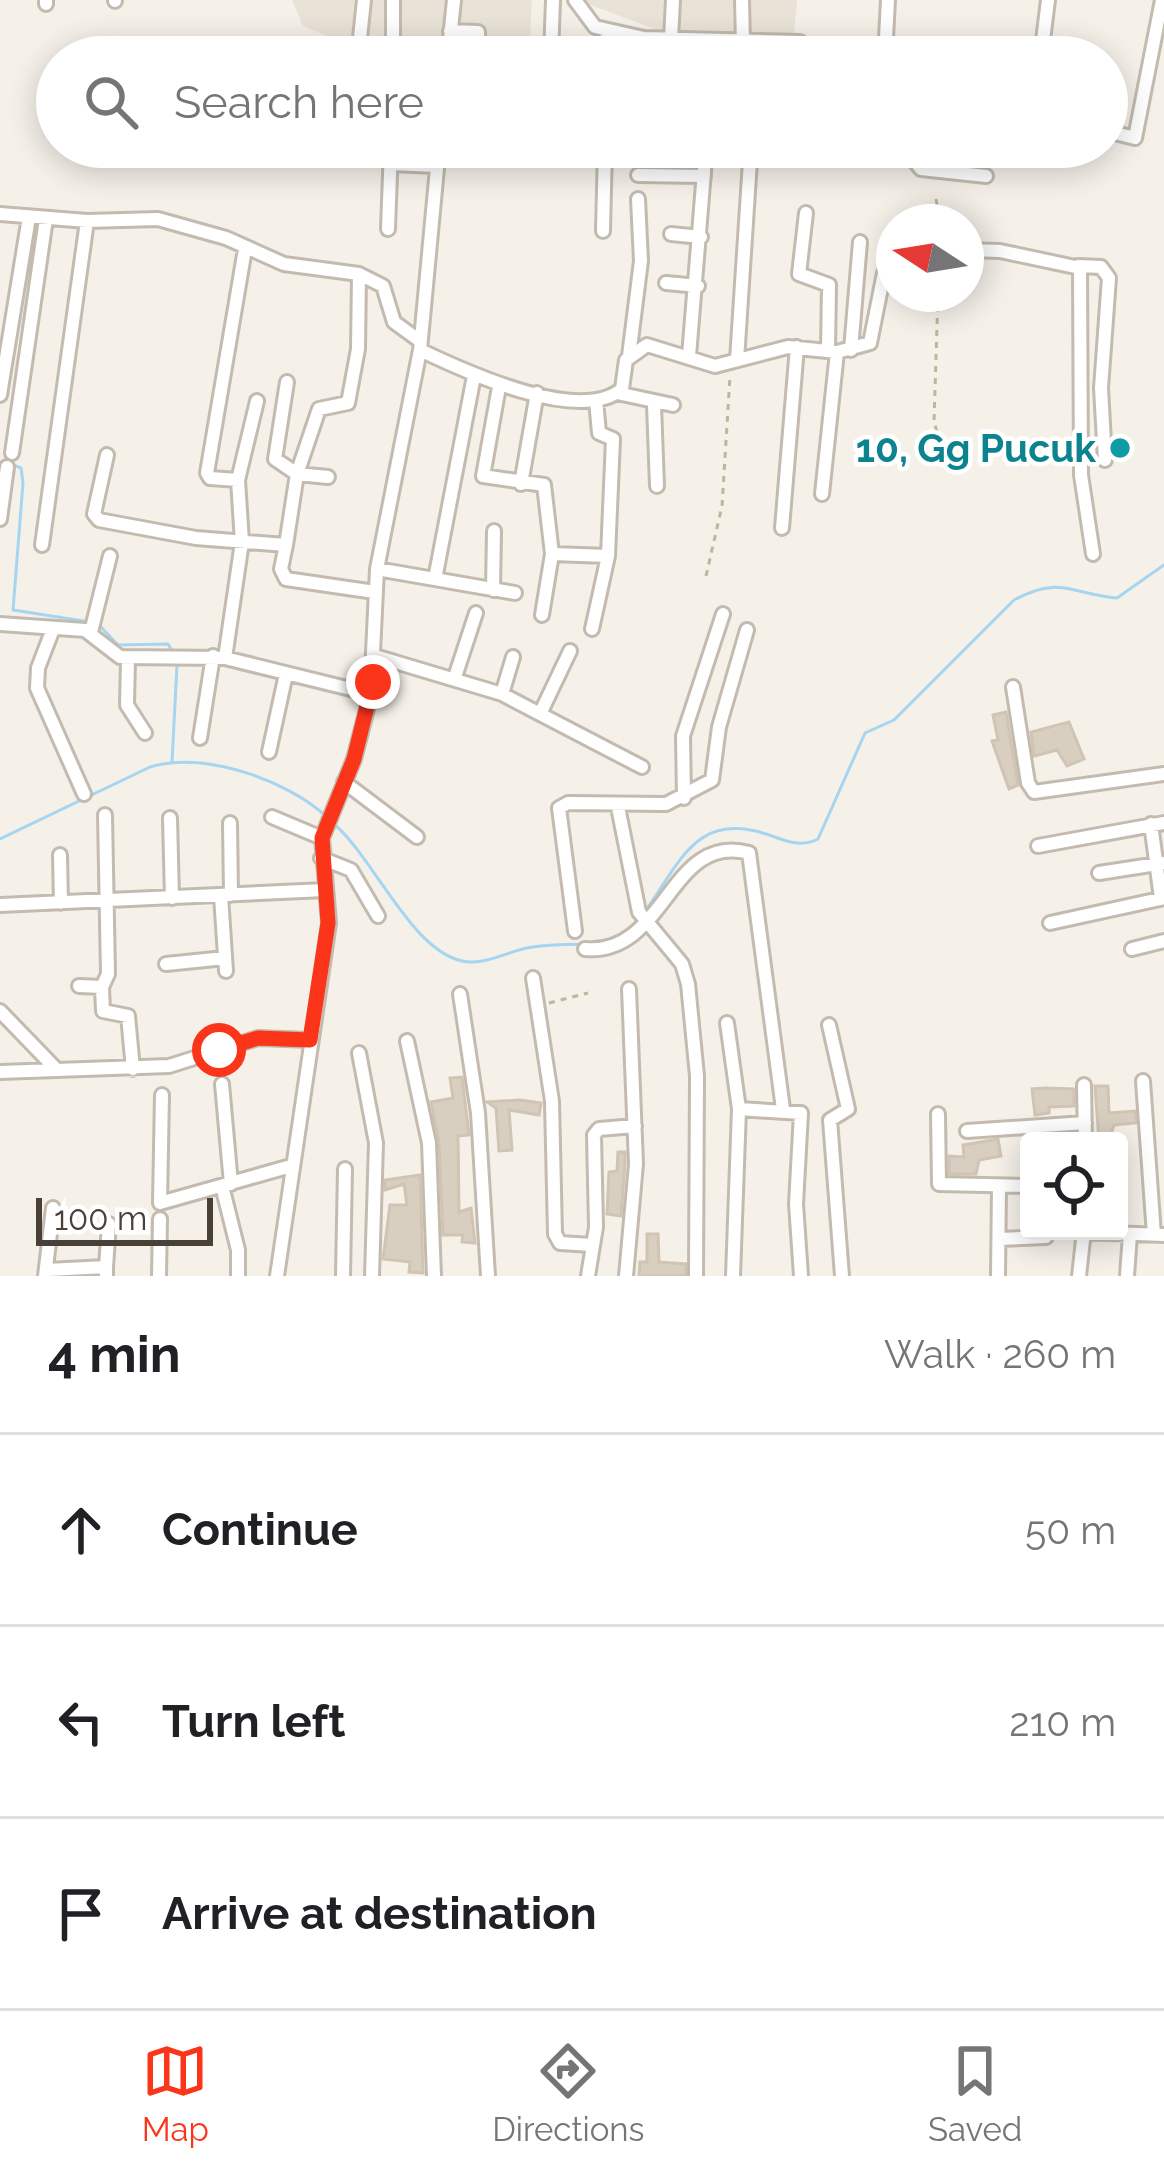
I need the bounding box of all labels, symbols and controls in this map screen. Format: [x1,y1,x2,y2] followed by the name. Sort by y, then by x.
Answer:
[36,36,1128,168] search box
[78,69,144,135] icon: search
[174,76,424,129] text: Search here
[876,204,984,312] north arrow
[856,425,1096,471] place label: 10, Gg Pucuk
[1107,435,1133,461] marker: 10, Gg Pucuk
[346,655,400,709] route end
[192,1023,246,1077] route start
[1020,1132,1128,1240] map controls
[1020,1132,1128,1240] button: locate
[36,1192,213,1245] scale bar
[54,1199,147,1238] text: 100 m
[48,1324,181,1384] text: 4 min
[884,1331,1116,1377] text: Walk · 260 m
[48,1497,114,1563] icon: ahead
[162,1503,358,1556] text: Continue
[1025,1507,1116,1553] text: 50 m
[48,1689,114,1755] icon: left
[162,1695,345,1748] text: Turn left
[1009,1699,1116,1745] text: 210 m
[48,1881,114,1947] icon: arrive
[162,1887,597,1940] text: Arrive at destination
[142,2038,209,2149] tab: Map
[492,2038,645,2149] tab: Directions
[928,2038,1022,2149] tab: Saved

